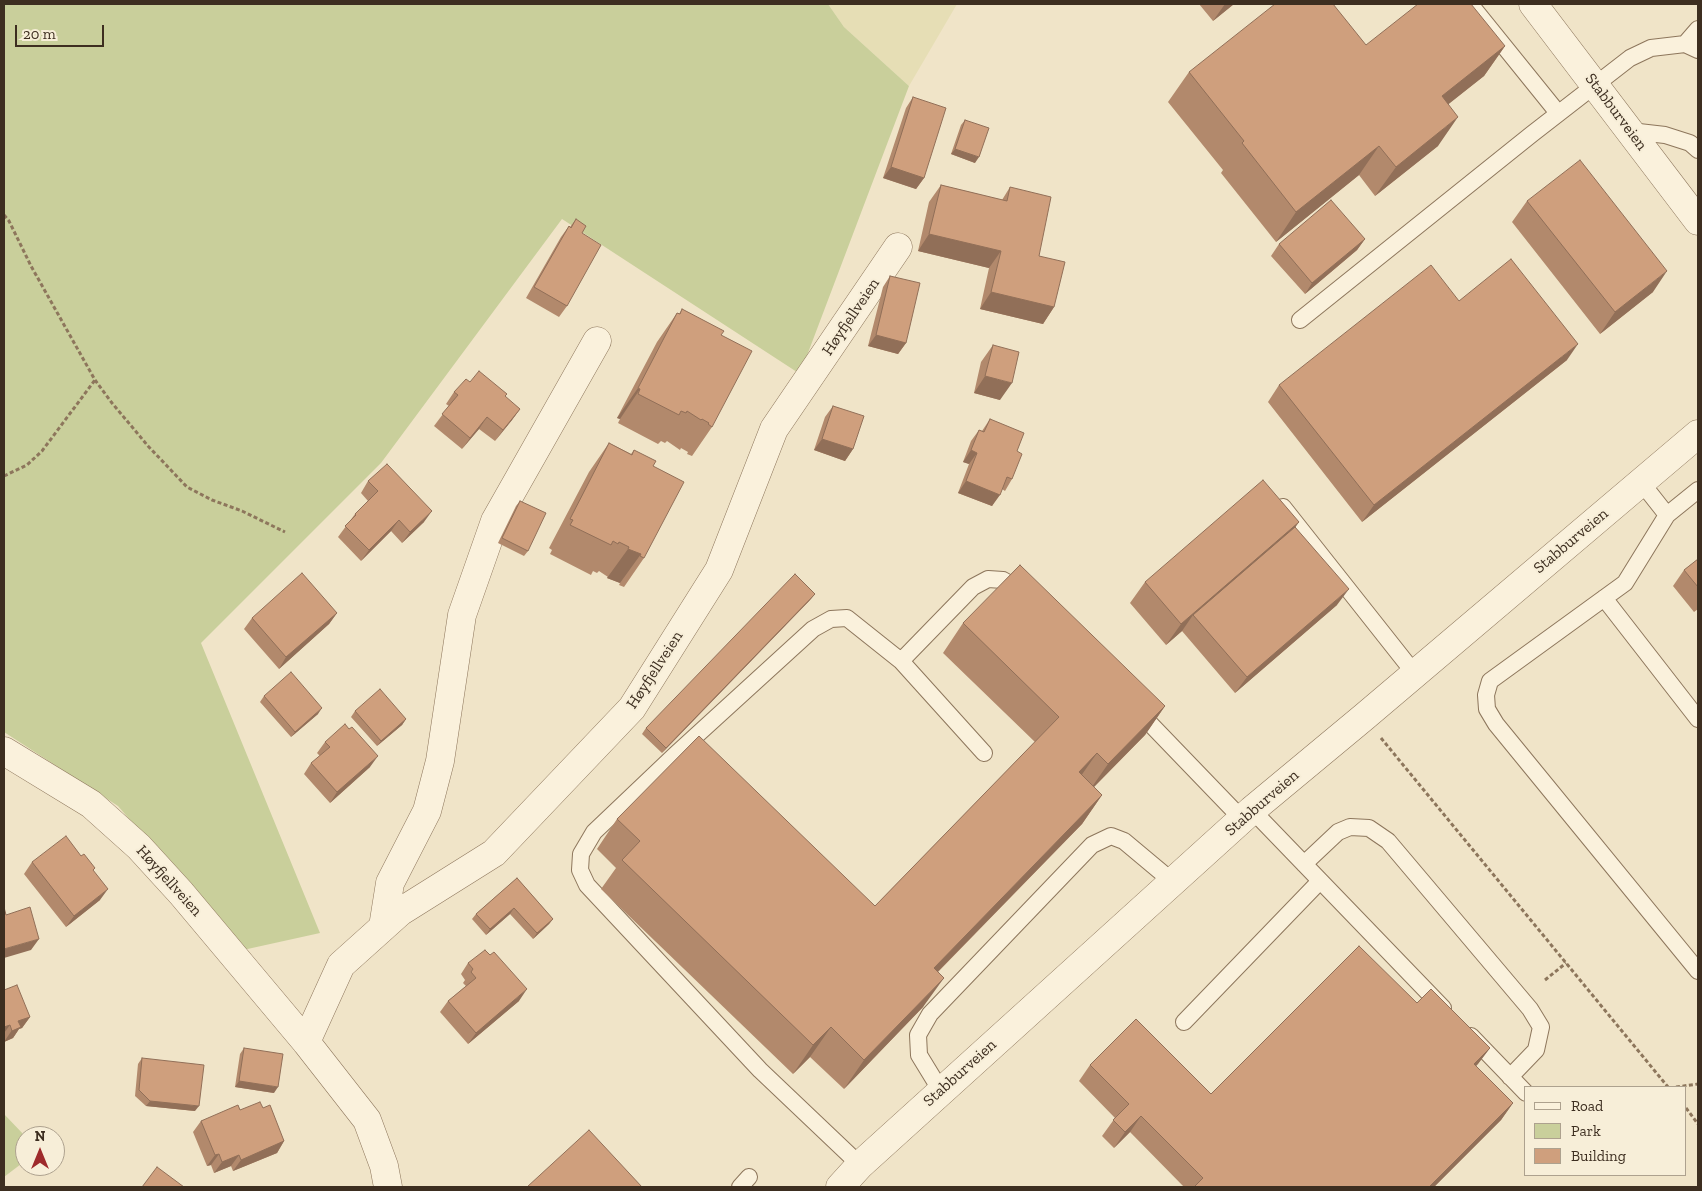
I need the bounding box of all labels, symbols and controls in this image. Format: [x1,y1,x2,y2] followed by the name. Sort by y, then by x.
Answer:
[18,15,106,47] scale bar
[23,25,56,43] text: 20 m
[1581,70,1651,154] street label: Stabburveien
[818,275,884,359] street label: Høyfjellveien
[1530,504,1612,578] street label: Stabburveien
[623,627,687,713] street label: Høyfjellveien
[1221,766,1303,840] street label: Stabburveien
[132,842,206,920] street label: Høyfjellveien
[920,1035,1000,1111] street label: Stabburveien
[1524,1086,1687,1176] legend
[1571,1097,1603,1115] text: Road
[1571,1122,1601,1140] text: Park
[15,1126,65,1176] north arrow
[35,1128,45,1145] text: N
[1571,1147,1626,1165] text: Building

